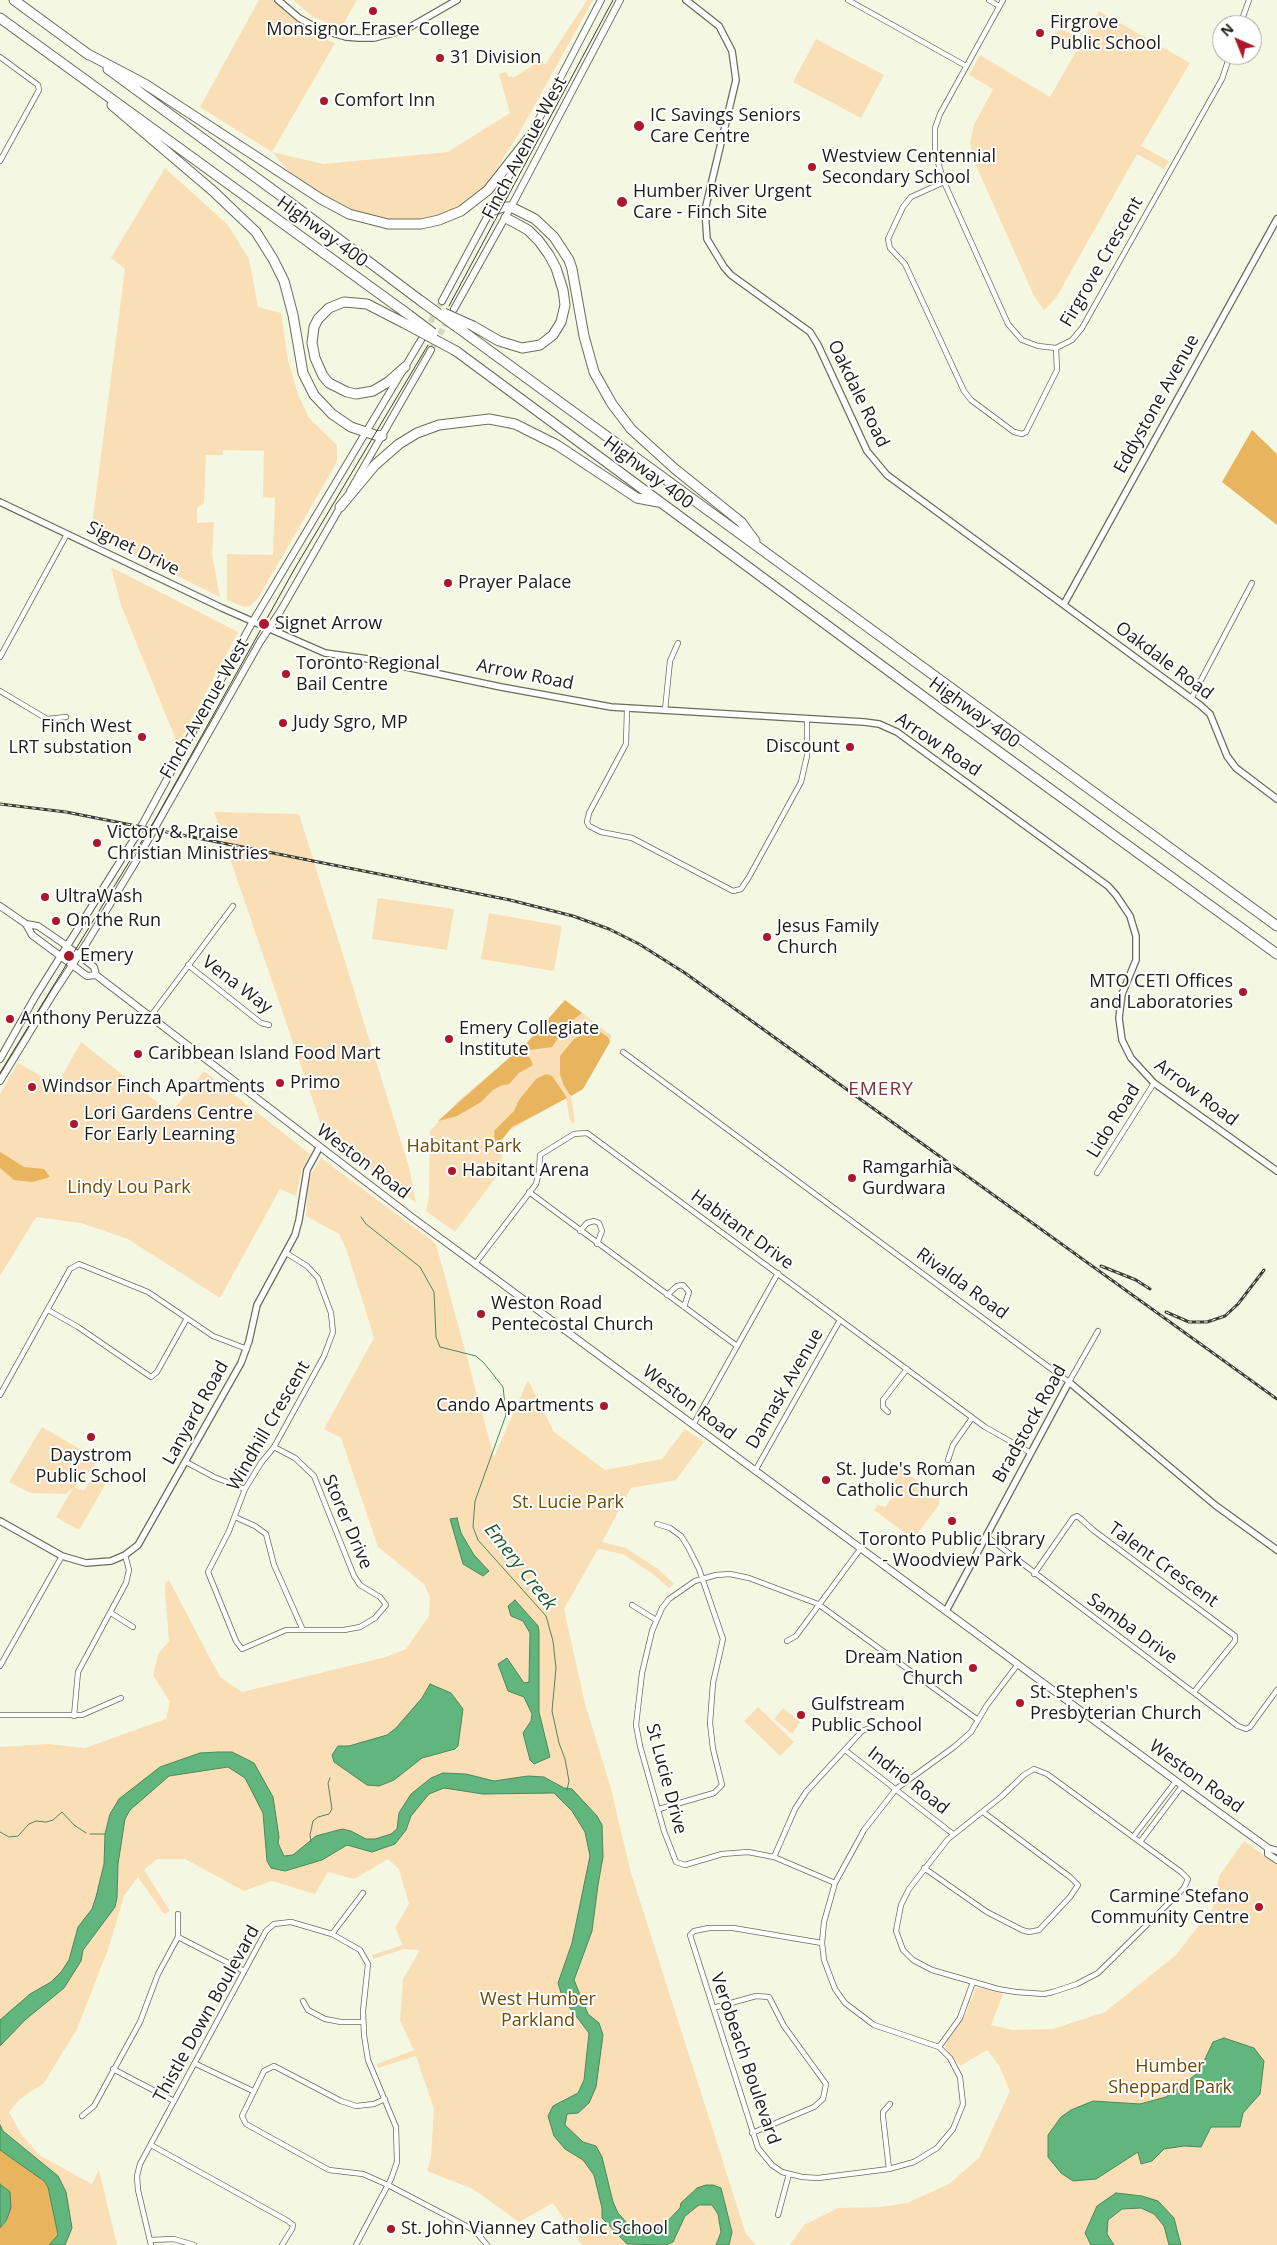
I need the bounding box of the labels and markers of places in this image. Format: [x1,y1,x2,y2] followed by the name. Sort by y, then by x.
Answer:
[367,5,379,17] marker: Monsignor Fraser College
[1050,12,1161,54] place label: Firgrove Public School
[266,19,480,41] place label: Monsignor Fraser College
[1034,27,1046,39] marker: Firgrove Public School
[450,47,541,69] place label: 31 Division
[434,52,446,64] marker: 31 Division
[334,90,435,112] place label: Comfort Inn
[318,95,330,107] marker: Comfort Inn
[650,105,801,148] place label: IC Savings Seniors Care Centre
[632,119,646,133] marker: IC Savings Seniors Care Centre
[822,146,996,188] place label: Westview Centennial Secondary School
[806,161,818,173] marker: Westview Centennial Secondary School
[633,181,812,223] place label: Humber River Urgent Care - Finch Site
[615,195,629,209] marker: Humber River Urgent Care - Finch Site
[458,572,571,594] place label: Prayer Palace
[442,577,454,589] marker: Prayer Palace
[275,613,382,635] place label: Signet Arrow
[257,617,271,631] marker: Signet Arrow
[296,653,440,696] place label: Toronto Regional Bail Centre
[280,668,292,680] marker: Toronto Regional Bail Centre
[293,712,408,734] place label: Judy Sgro, MP
[8,716,132,759] place label: Finch West LRT substation
[277,717,289,729] marker: Judy Sgro, MP
[136,731,148,743] marker: Finch West LRT substation
[766,736,840,758] place label: Discount
[844,741,856,753] marker: Discount
[107,822,268,864] place label: Victory & Praise Christian Ministries
[91,837,103,849] marker: Victory & Praise Christian Ministries
[55,886,143,908] place label: UltraWash
[39,891,51,903] marker: UltraWash
[66,910,161,932] place label: On the Run
[50,915,62,927] marker: On the Run
[777,916,879,959] place label: Jesus Family Church
[761,931,773,943] marker: Jesus Family Church
[80,945,133,967] place label: Emery
[62,949,76,963] marker: Emery
[1089,971,1233,1014] place label: MTO CETI Offices and Laboratories
[1237,986,1249,998] marker: MTO CETI Offices and Laboratories
[20,1008,162,1030] place label: Anthony Peruzza
[4,1013,16,1025] marker: Anthony Peruzza
[459,1018,599,1060] place label: Emery Collegiate Institute
[443,1033,455,1045] marker: Emery Collegiate Institute
[148,1043,381,1065] place label: Caribbean Island Food Mart
[132,1048,144,1060] marker: Caribbean Island Food Mart
[290,1072,340,1094] place label: Primo
[42,1076,265,1098] place label: Windsor Finch Apartments
[274,1077,286,1089] marker: Primo
[26,1081,38,1093] marker: Windsor Finch Apartments
[84,1103,253,1146] place label: Lori Gardens Centre For Early Learning
[68,1118,80,1130] marker: Lori Gardens Centre For Early Learning
[862,1157,952,1200] place label: Ramgarhia Gurdwara
[462,1160,589,1182] place label: Habitant Arena
[446,1165,458,1177] marker: Habitant Arena
[846,1172,858,1184] marker: Ramgarhia Gurdwara
[491,1293,654,1336] place label: Weston Road Pentecostal Church
[475,1308,487,1320] marker: Weston Road Pentecostal Church
[436,1395,594,1417] place label: Cando Apartments
[598,1400,610,1412] marker: Cando Apartments
[85,1431,97,1443] marker: Daystrom Public School
[36,1445,146,1488] place label: Daystrom Public School
[836,1459,976,1502] place label: St. Jude's Roman Catholic Church
[820,1474,832,1486] marker: St. Jude's Roman Catholic Church
[946,1515,958,1527] marker: Toronto Public Library - Woodview Park
[859,1529,1045,1572] place label: Toronto Public Library - Woodview Park
[845,1647,963,1690] place label: Dream Nation Church
[967,1662,979,1674] marker: Dream Nation Church
[1030,1682,1201,1725] place label: St. Stephen's Presbyterian Church
[811,1694,922,1736] place label: Gulfstream Public School
[1014,1697,1026,1709] marker: St. Stephen's Presbyterian Church
[795,1709,807,1721] marker: Gulfstream Public School
[1090,1886,1249,1928] place label: Carmine Stefano Community Centre
[1253,1901,1265,1913] marker: Carmine Stefano Community Centre
[401,2218,668,2240] place label: St. John Vianney Catholic School
[385,2223,397,2235] marker: St. John Vianney Catholic School

